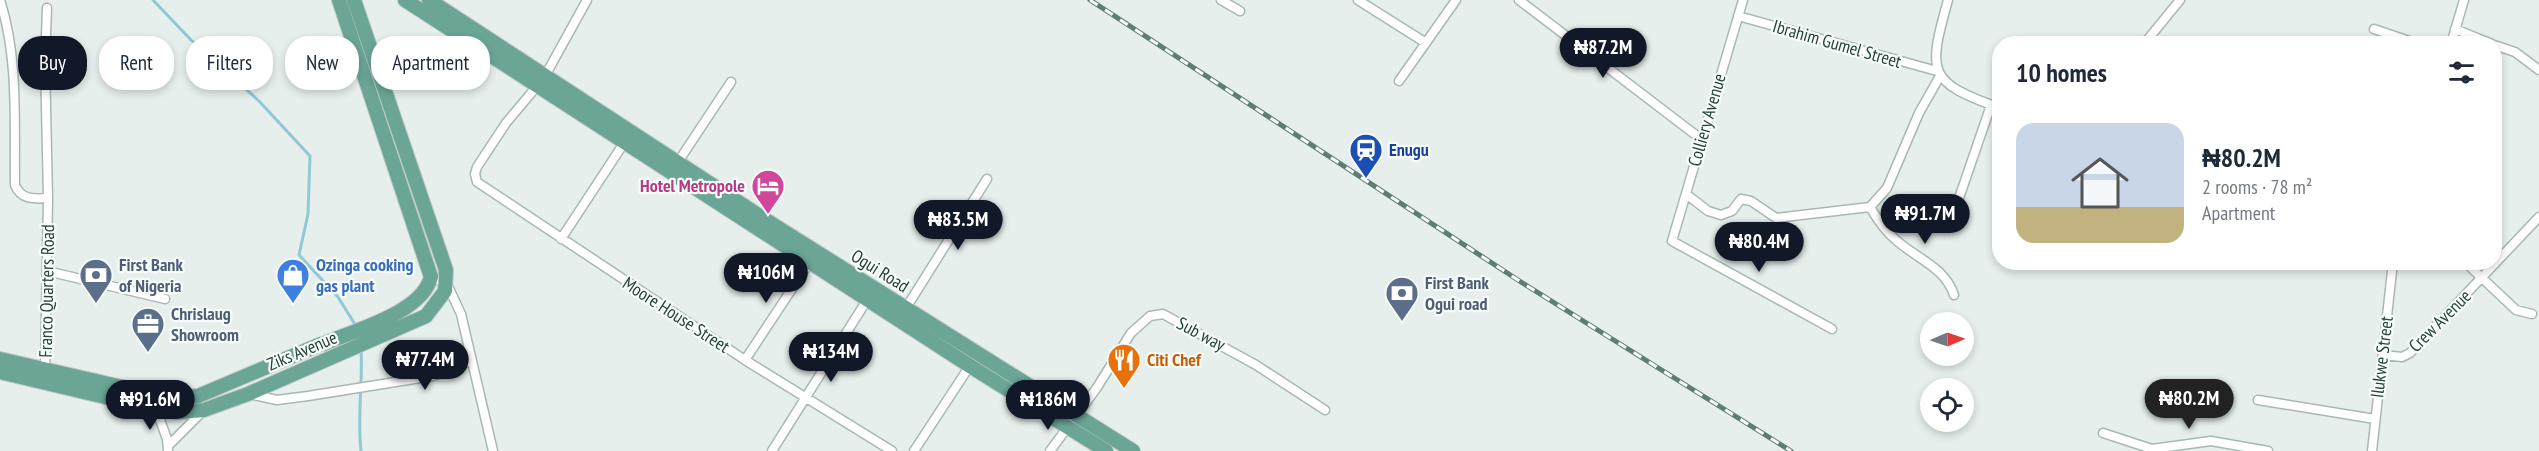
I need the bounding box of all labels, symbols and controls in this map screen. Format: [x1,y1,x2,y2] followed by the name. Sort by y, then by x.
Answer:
[1770,14,1904,73] street label: Ibrahim Gumel Street
[1554,28,1652,79] pin: ₦87.2M
[1574,34,1632,60] text: ₦87.2M
[18,36,87,90] chip: Buy
[99,36,174,90] chip: Rent
[186,36,273,90] chip: Filters
[285,36,359,90] chip: New
[371,36,490,90] chip: Apartment
[2016,56,2107,89] text: 10 homes
[2445,56,2478,89] icon: filters
[1682,71,1731,169] street label: Colliery Avenue
[1348,132,1384,179] station icon: Enugu
[1389,138,1429,161] place label: Enugu
[2202,141,2281,174] text: ₦80.2M
[2064,147,2136,219] icon: home
[750,168,786,215] hotel icon: Hotel Metropole
[640,174,745,197] place label: Hotel Metropole
[2202,174,2312,200] text: 2 rooms · 78 m²
[1876,194,1974,245] pin: ₦91.7M
[909,200,1007,251] pin: ₦83.5M
[1895,200,1955,226] text: ₦91.7M
[2202,200,2275,226] text: Apartment
[928,206,988,232] text: ₦83.5M
[1710,222,1808,273] pin: ₦80.4M
[34,224,59,358] street label: Franco Quarters Road
[1729,228,1789,254] text: ₦80.4M
[847,244,913,297] street label: Ogui Road
[119,253,183,297] place label: First Bank of Nigeria
[316,253,413,297] place label: Ozinga cooking gas plant
[724,253,808,304] pin: ₦106M
[78,257,114,304] bank icon: First Bank of Nigeria
[275,257,311,304] shop icon: Ozinga cooking gas plant
[738,259,794,285] text: ₦106M
[618,271,734,358] street label: Moore House Street
[1425,271,1489,315] place label: First Bank Ogui road
[1384,275,1420,322] bank icon: First Bank Ogui road
[2403,284,2476,357] street label: Crew Avenue
[171,302,239,346] place label: Chrislaug Showroom
[130,306,166,353] office icon: Chrislaug Showroom
[1173,311,1230,356] street label: Sub way
[1920,312,1974,366] north arrow
[1920,312,1974,432] map controls
[2365,315,2398,399] street label: Ilukwe Street
[263,326,340,376] street label: Ziks Avenue
[789,332,873,383] pin: ₦134M
[803,338,859,364] text: ₦134M
[376,340,474,391] pin: ₦77.4M
[1106,342,1142,389] restaurant icon: Citi Chef
[396,346,454,372] text: ₦77.4M
[1147,348,1202,371] place label: Citi Chef
[1920,378,1974,432] button: locate
[2140,379,2238,430] pin: ₦80.2M
[101,380,199,431] pin: ₦91.6M
[1006,380,1090,431] pin: ₦186M
[2159,385,2219,411] text: ₦80.2M
[120,386,180,412] text: ₦91.6M
[1020,386,1076,412] text: ₦186M

